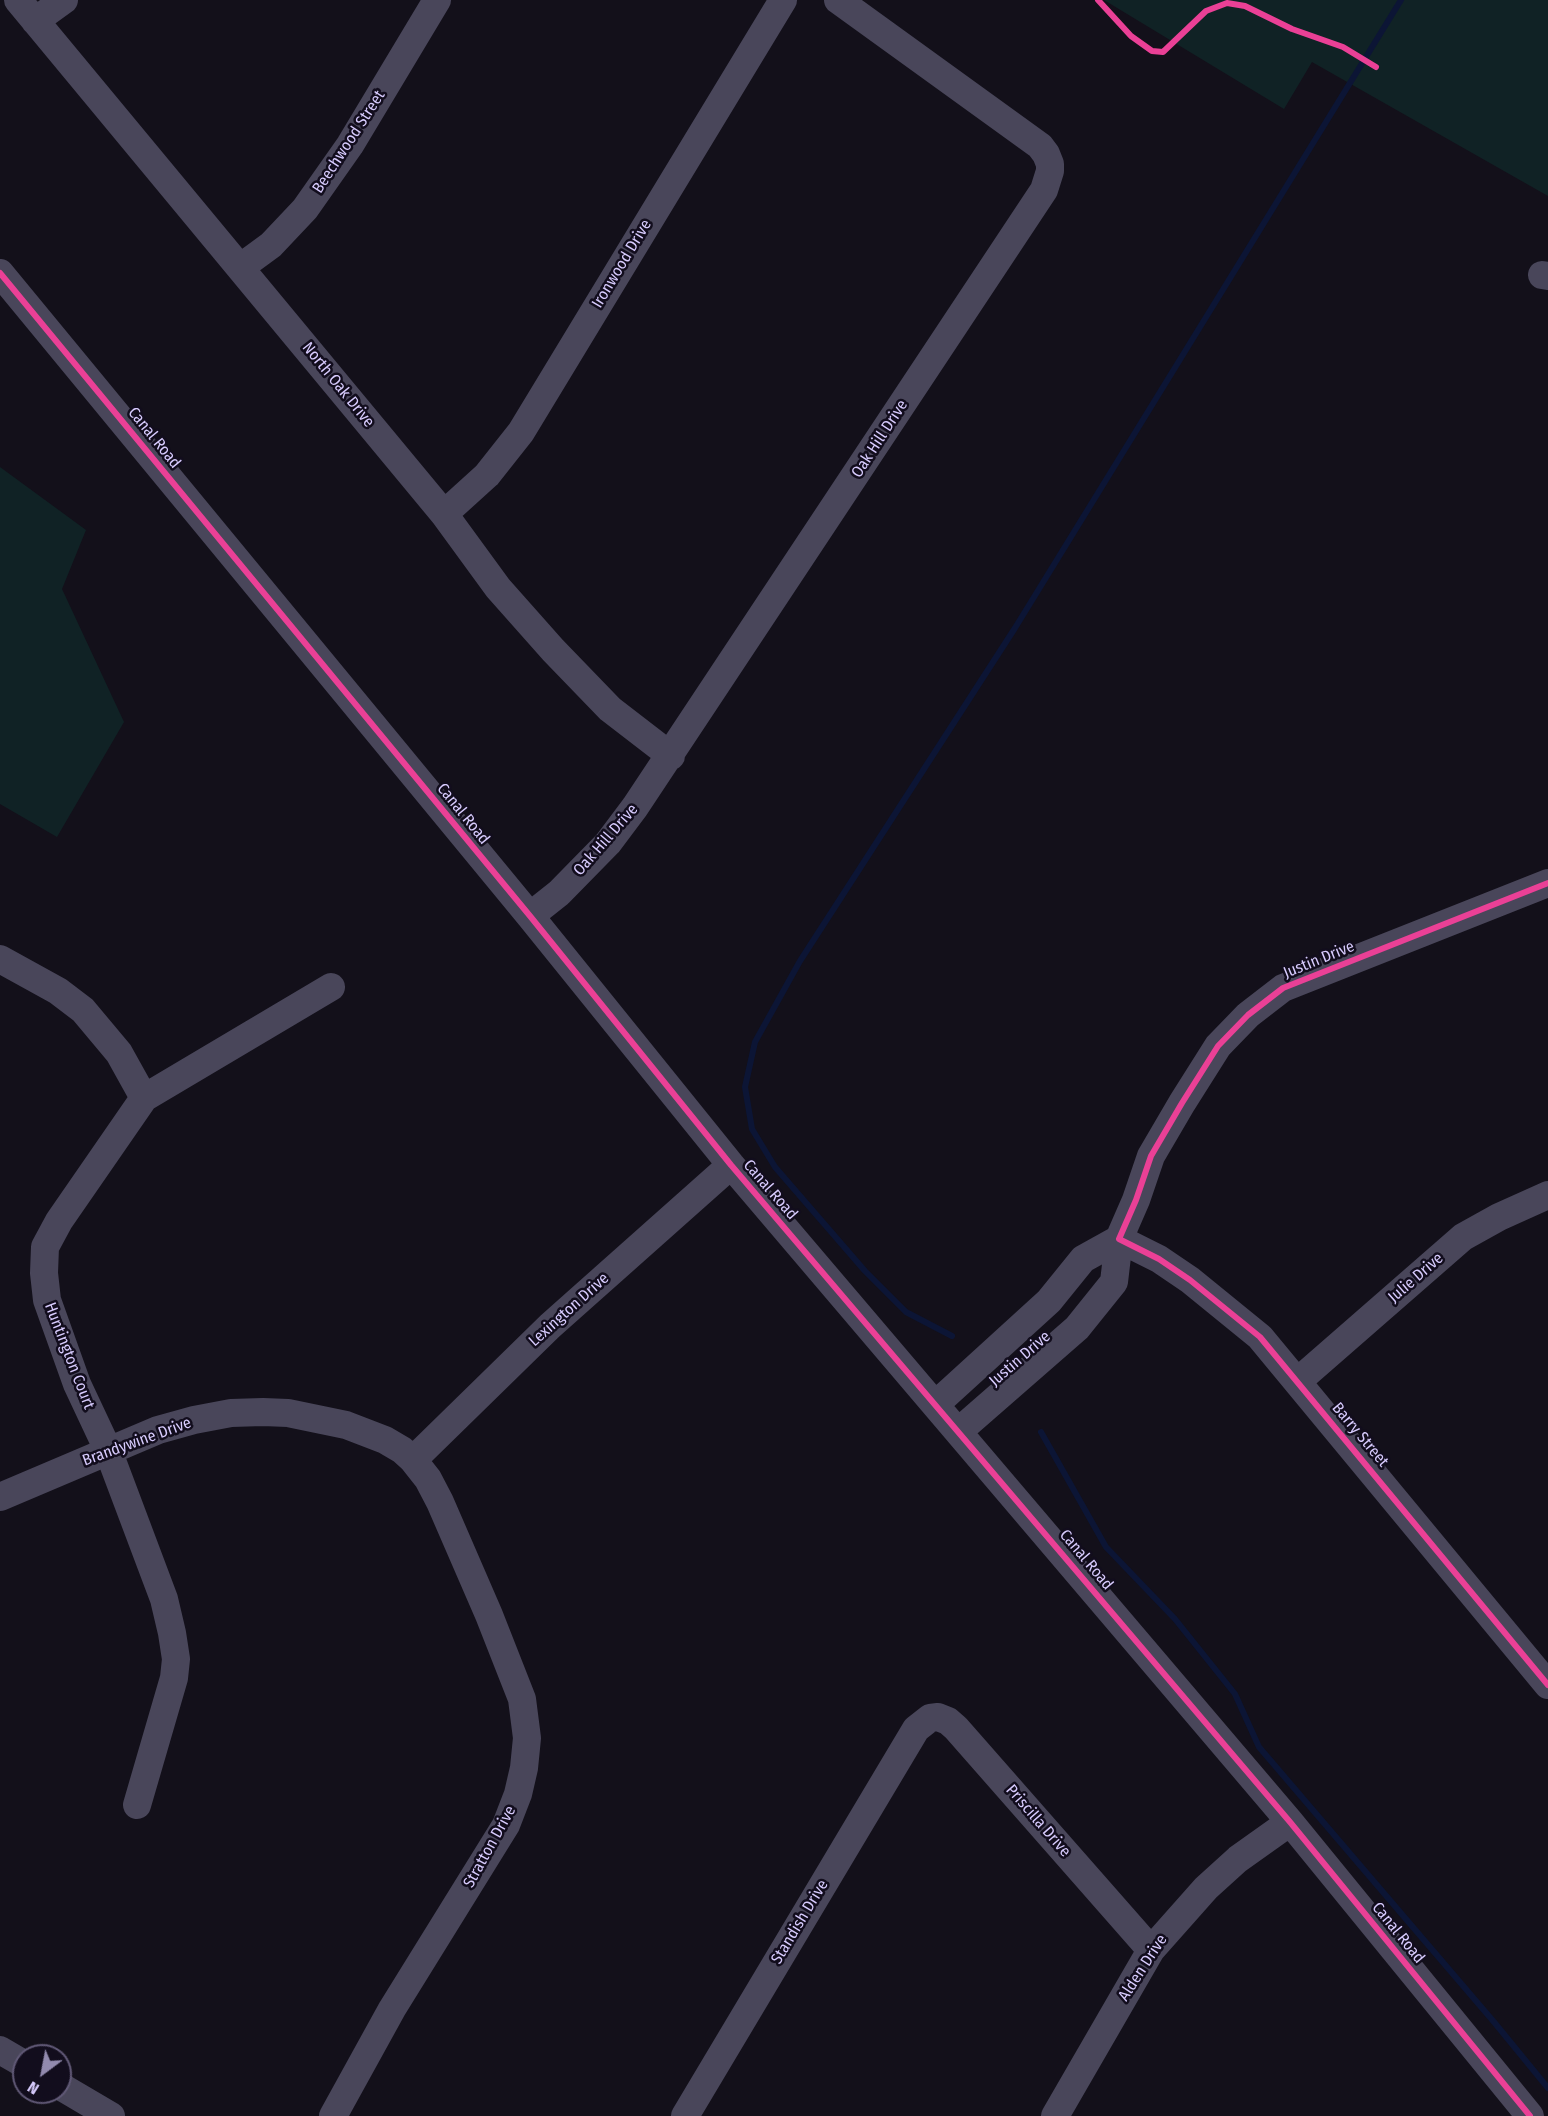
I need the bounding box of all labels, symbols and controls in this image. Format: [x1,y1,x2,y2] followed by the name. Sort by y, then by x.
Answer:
[309,87,389,197] street label: Beechwood Street
[588,216,656,312] street label: Ironwood Drive
[298,339,378,431] street label: North Oak Drive
[848,397,912,481] street label: Oak Hill Drive
[124,404,184,472] street label: Canal Road
[433,780,493,848] street label: Canal Road
[570,800,642,880] street label: Oak Hill Drive
[1281,937,1357,983] street label: Justin Drive
[739,1156,801,1224] street label: Canal Road
[1385,1249,1447,1307] street label: Julie Drive
[525,1269,613,1351] street label: Lexington Drive
[40,1300,98,1412] street label: Huntington Court
[985,1327,1055,1391] street label: Justin Drive
[1328,1399,1392,1471] street label: Barry Street
[80,1413,194,1471] street label: Brandywine Drive
[1055,1526,1117,1594] street label: Canal Road
[1001,1781,1075,1861] street label: Priscilla Drive
[460,1803,520,1891] street label: Stratton Drive
[767,1876,833,1968] street label: Standish Drive
[1368,1899,1428,1967] street label: Canal Road
[1114,1931,1172,2005] street label: Alden Drive
[12,2044,72,2104] north arrow
[24,2077,42,2099] text: N

